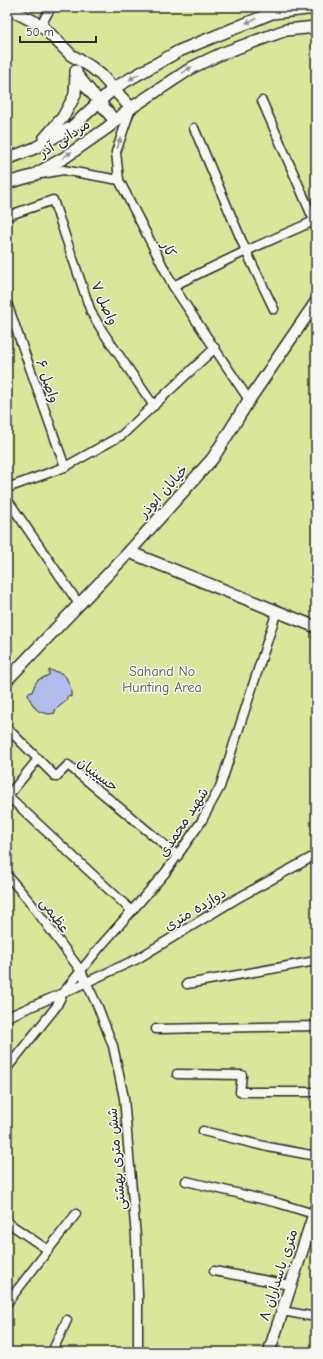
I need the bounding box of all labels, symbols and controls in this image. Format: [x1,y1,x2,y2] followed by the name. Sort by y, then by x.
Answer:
[20,18,96,44] scale bar
[244,19,256,25] one-way arrow
[26,25,54,39] text: 50 m
[181,67,193,74] one-way arrow
[128,73,140,80] one-way arrow
[34,115,93,162] street label: مردانی آذر
[116,137,122,149] one-way arrow
[62,151,73,159] one-way arrow
[157,238,180,260] street label: کار
[87,279,122,328] street label: واصل ۷
[32,357,63,405] street label: واصل ۶
[135,461,192,522] street label: خیابان ابوذر
[122,663,202,696] park label: Sahand No Hunting Area
[74,754,121,795] street label: حسینیان
[155,784,212,860] street label: شهید محمدی
[161,884,229,935] street label: دوازده متری
[36,894,73,936] street label: عظیمی
[104,1107,129,1211] street label: شش متری بهشتی
[256,1227,302,1324] street label: ۸ متری پاسداران

